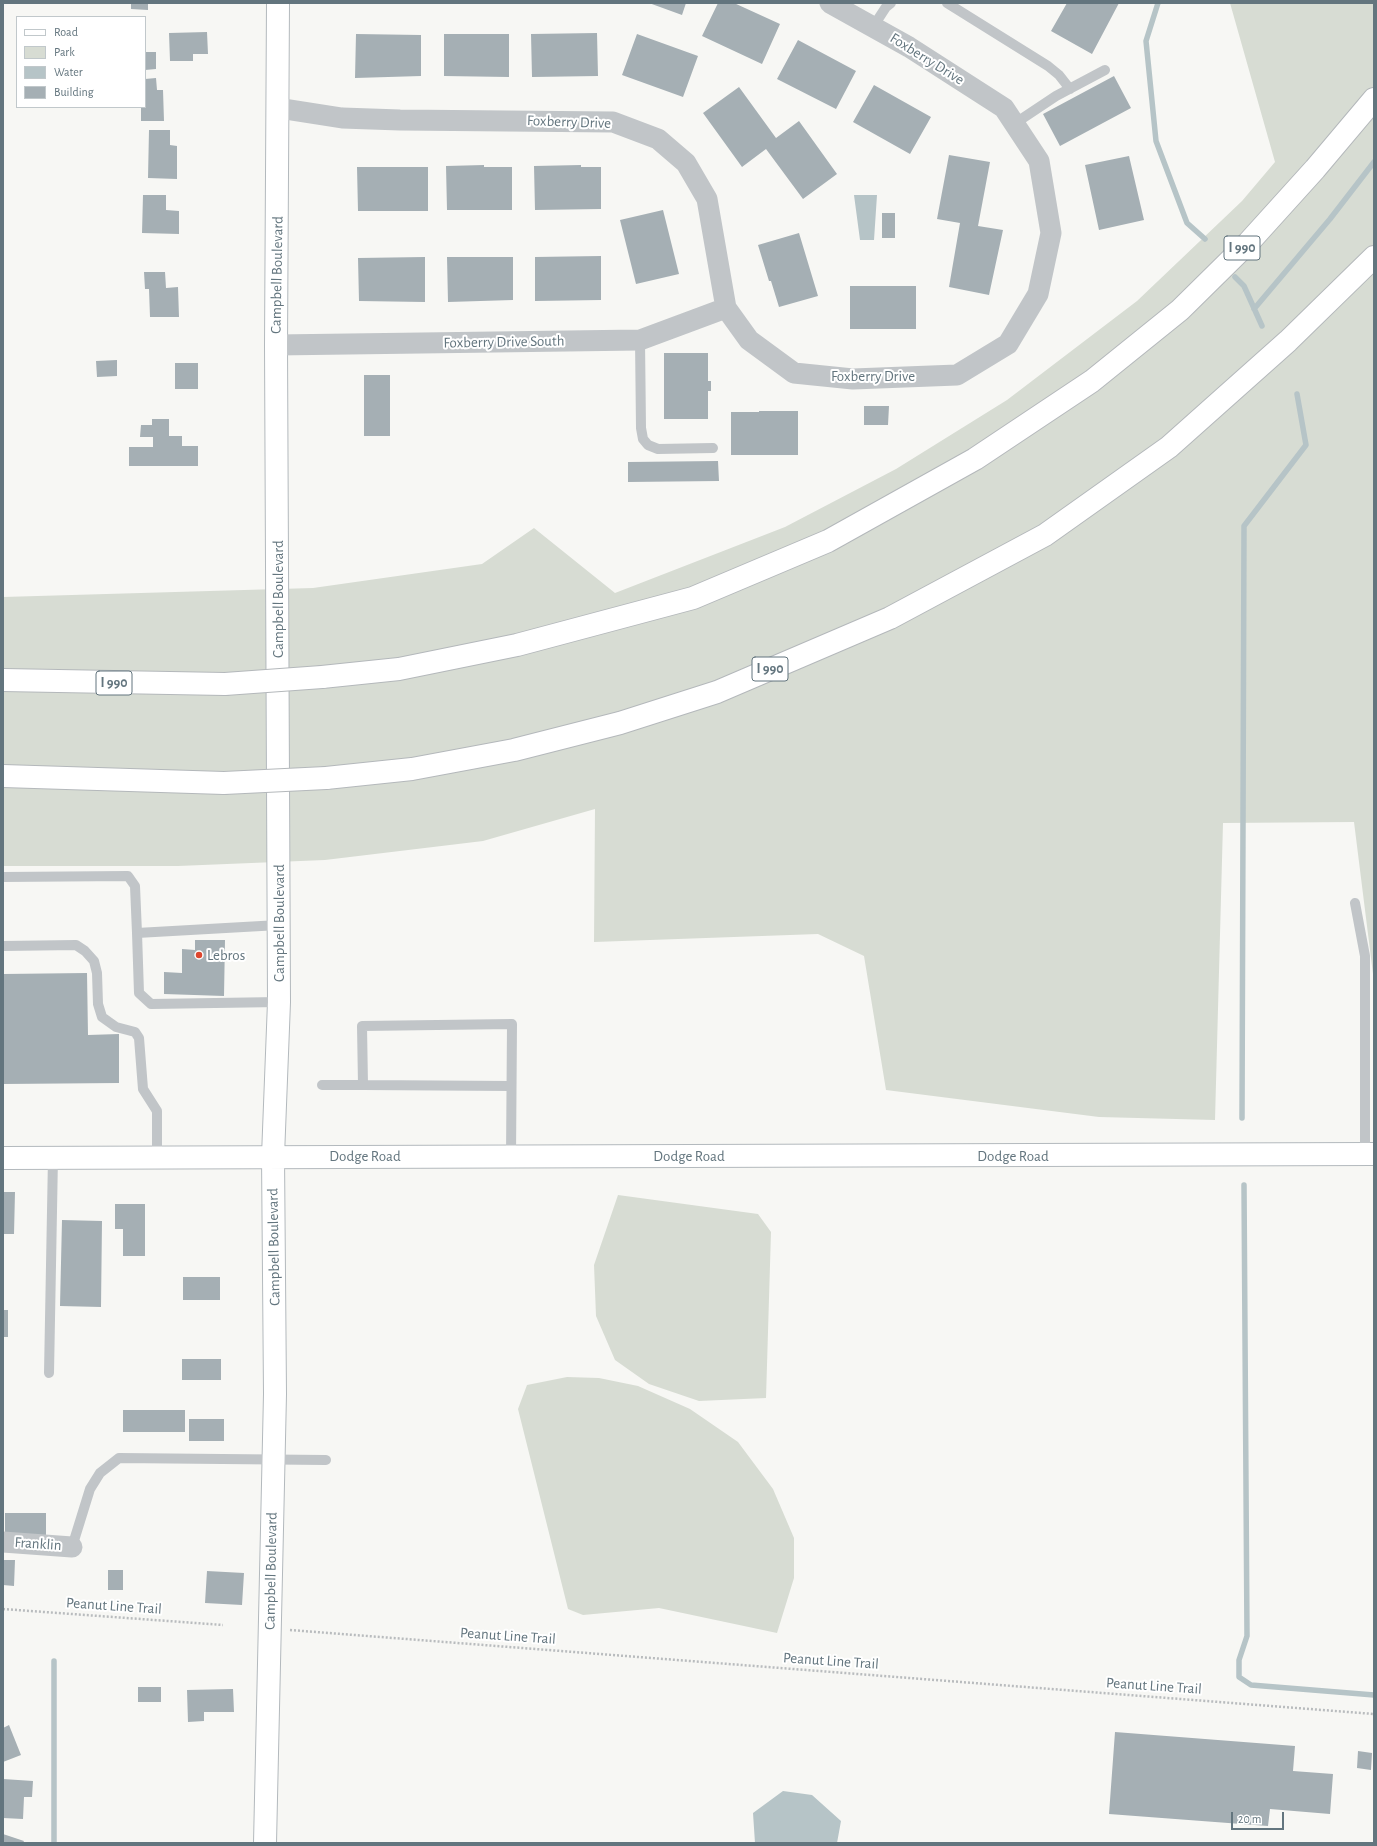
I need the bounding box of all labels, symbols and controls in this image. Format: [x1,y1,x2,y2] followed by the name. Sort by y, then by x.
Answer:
[16,16,146,108] legend
[54,26,78,38] text: Road
[887,29,967,89] street label: Foxberry Drive
[54,46,75,58] text: Park
[54,66,83,78] text: Water
[54,86,94,98] text: Building
[527,112,611,132] street label: Foxberry Drive
[267,216,287,334] street label: Campbell Boulevard
[1224,236,1260,260] road number: I 990
[443,332,565,352] street label: Foxberry Drive South
[831,367,915,385] street label: Foxberry Drive
[269,540,287,658] street label: Campbell Boulevard
[752,657,788,681] road number: I 990
[96,671,132,695] road number: I 990
[270,864,288,982] street label: Campbell Boulevard
[207,946,245,964] place label: Lebros
[194,950,204,960] marker: Lebros
[329,1147,401,1165] street label: Dodge Road
[653,1147,725,1165] street label: Dodge Road
[977,1147,1049,1165] street label: Dodge Road
[264,1188,284,1306] street label: Campbell Boulevard
[261,1512,281,1630] street label: Campbell Boulevard
[14,1533,62,1555] street label: Franklin
[66,1594,162,1618] street label: Peanut Line Trail
[460,1624,556,1648] street label: Peanut Line Trail
[783,1649,879,1673] street label: Peanut Line Trail
[1106,1674,1202,1698] street label: Peanut Line Trail
[1233,1804,1286,1830] scale bar
[1238,1813,1261,1825] text: 20 m

